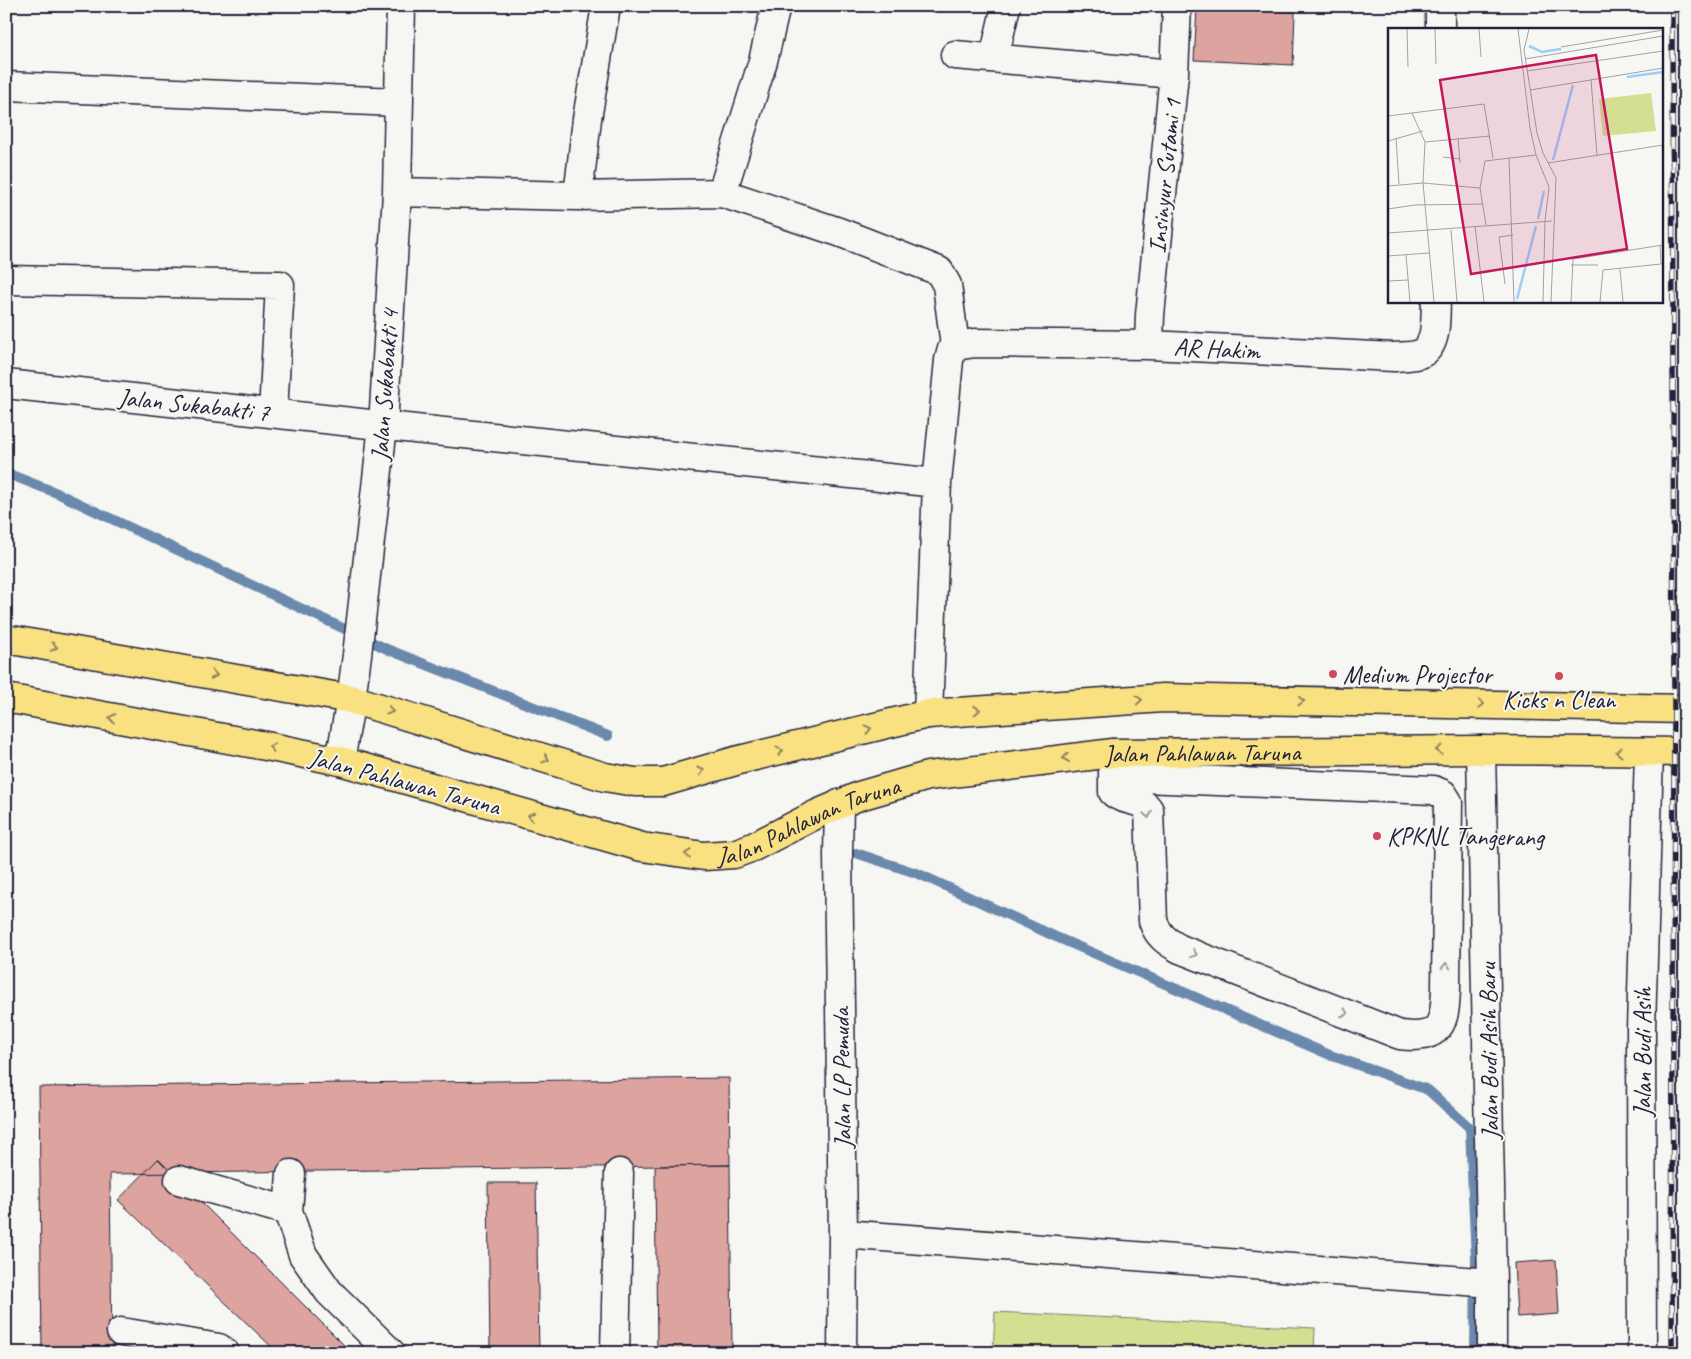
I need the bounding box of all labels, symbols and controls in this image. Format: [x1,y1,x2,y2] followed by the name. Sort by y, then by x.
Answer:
[1388,28,1664,302] inset map
[1141,96,1189,255] street label: Insinyur Sutami 1
[364,306,406,463] street label: Jalan Sukabakti 4
[1173,331,1262,367] street label: AR Hakim
[116,381,273,429] street label: Jalan Sukabakti 7
[50,641,59,651] one-way arrow
[1343,659,1495,691] place label: Medium Projector
[1327,668,1339,680] marker: Medium Projector
[210,669,219,679] one-way arrow
[1553,670,1565,682] marker: Kicks n Clean
[1503,684,1617,716] place label: Kicks n Clean
[1135,694,1143,705] one-way arrow
[1298,696,1305,706] one-way arrow
[1478,699,1485,709] one-way arrow
[386,705,394,715] one-way arrow
[973,705,981,716] one-way arrow
[108,713,117,723] one-way arrow
[864,724,872,735] one-way arrow
[1101,736,1302,771] street label: Jalan Pahlawan Taruna
[305,741,506,823] street label: Jalan Pahlawan Taruna
[268,742,277,753] one-way arrow
[1434,745,1442,755] one-way arrow
[775,746,783,756] one-way arrow
[1614,746,1622,757] one-way arrow
[1062,752,1070,763] one-way arrow
[541,753,549,763] one-way arrow
[696,766,705,777] one-way arrow
[715,769,906,872] street label: Jalan Pahlawan Taruna
[1143,810,1153,819] one-way arrow
[527,811,535,821] one-way arrow
[1387,821,1546,853] place label: KPKNL Tangerang
[1371,830,1383,842] marker: KPKNL Tangerang
[684,849,692,860] one-way arrow
[1189,948,1198,959] one-way arrow
[1471,961,1507,1141] street label: Jalan Budi Asih Baru
[1441,962,1452,970] one-way arrow
[1627,986,1659,1118] street label: Jalan Budi Asih
[825,1005,859,1150] street label: Jalan LP Pemuda
[1340,1007,1349,1018] one-way arrow

